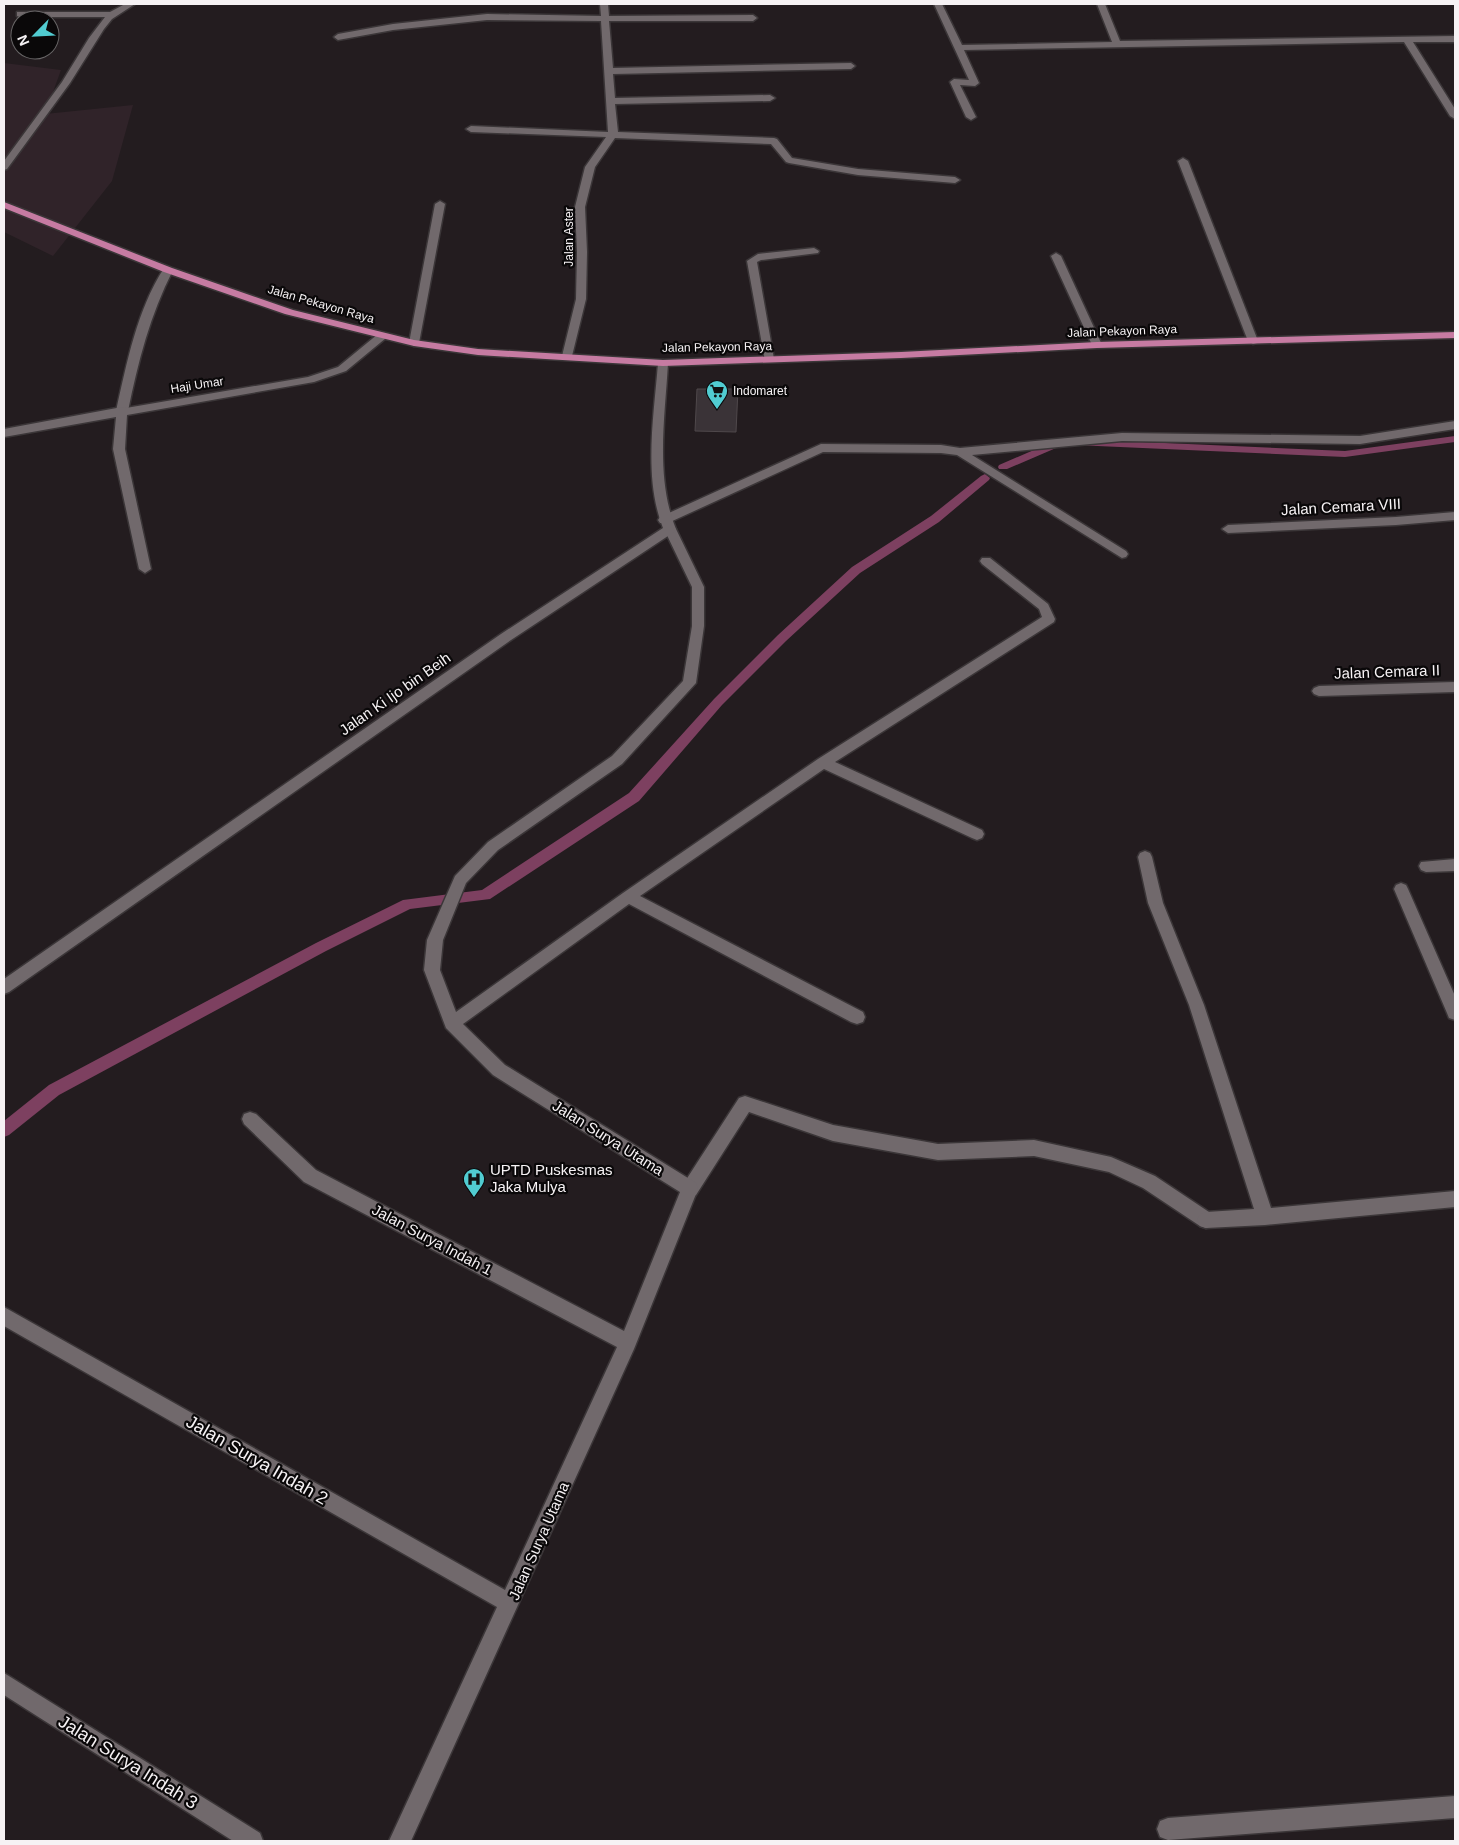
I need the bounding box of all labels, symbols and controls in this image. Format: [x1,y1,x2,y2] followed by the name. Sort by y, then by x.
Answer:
[10,10,60,60] north arrow
[14,32,32,48] text: N
[562,207,576,267] street label: Jalan Aster
[266,282,376,326] street label: Jalan Pekayon Raya
[1067,322,1178,340] street label: Jalan Pekayon Raya
[662,339,772,355] street label: Jalan Pekayon Raya
[170,374,224,396] street label: Haji Umar
[705,379,729,410] supermarket icon: Indomaret
[733,384,788,398] place label: Indomaret
[1281,495,1401,518] street label: Jalan Cemara VIII
[336,649,454,738] street label: Jalan Ki Ijo bin Beih
[1334,661,1440,682] street label: Jalan Cemara II
[550,1097,667,1179] street label: Jalan Surya Utama
[490,1161,613,1195] place label: UPTD Puskesmas Jaka Mulya
[462,1167,486,1198] hospital icon: UPTD Puskesmas Jaka Mulya
[369,1201,495,1278] street label: Jalan Surya Indah 1
[183,1411,331,1509] street label: Jalan Surya Indah 2
[505,1478,573,1603] street label: Jalan Surya Utama
[55,1711,201,1813] street label: Jalan Surya Indah 3

